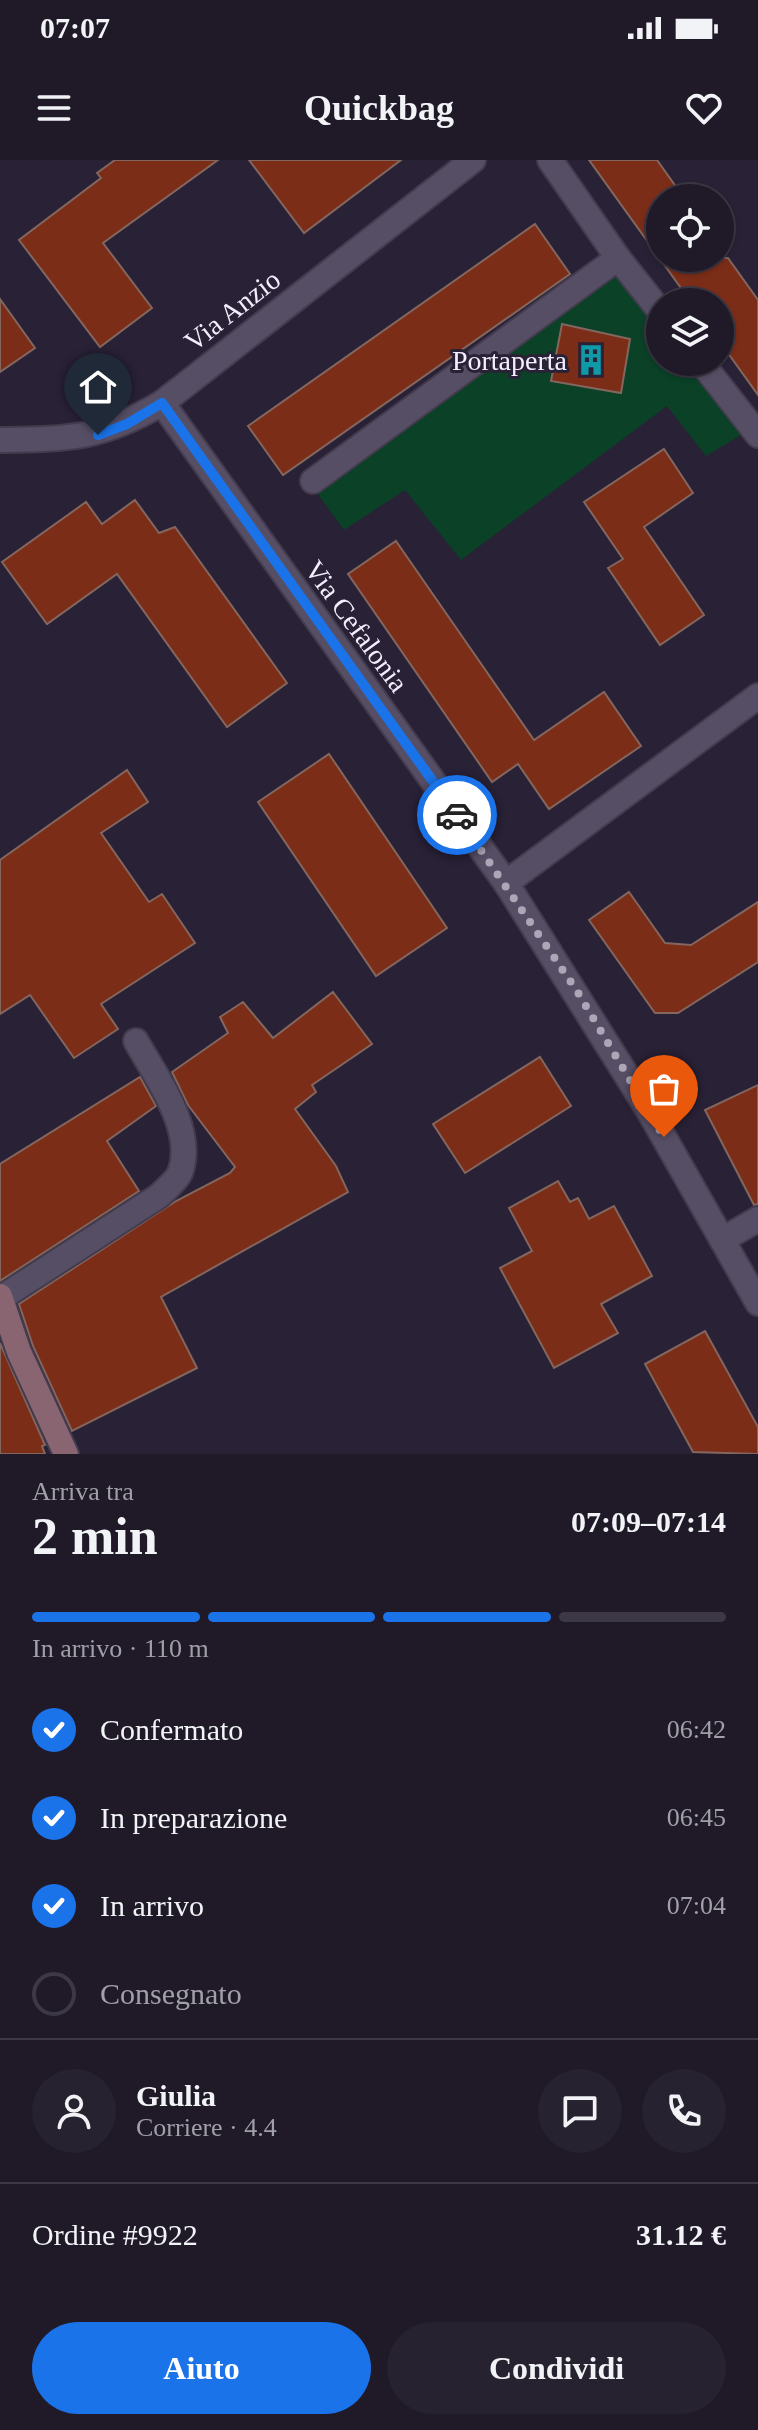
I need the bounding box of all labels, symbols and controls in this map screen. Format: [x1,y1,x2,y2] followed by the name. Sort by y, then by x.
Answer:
[40,11,110,44] text: 07:07
[32,86,76,130] icon: menu
[682,86,726,130] icon: heart
[304,88,454,128] text: Quickbag
[646,184,734,376] map controls
[646,184,734,272] button: locate
[178,264,286,357] street label: Via Anzio
[646,288,734,376] button: layers
[574,343,608,377] building icon: Portaperta
[452,345,568,376] place label: Portaperta
[64,353,132,435] pin
[76,365,120,409] icon: home
[299,555,415,698] street label: Via Cefalonia
[417,775,497,855] courier
[435,793,479,837] icon: car
[630,1055,698,1137] pin
[642,1067,686,1111] icon: bag
[32,1477,134,1506] text: Arriva tra
[571,1505,726,1538] text: 07:09–07:14
[32,1508,158,1565] text: 2 min
[32,1634,209,1663] text: In arrivo · 110 m
[32,1708,76,1752] icon: check
[100,1713,243,1746] text: Confermato
[667,1715,726,1744] text: 06:42
[32,1796,76,1840] icon: check
[100,1801,287,1834] text: In preparazione
[667,1803,726,1832] text: 06:45
[32,1884,76,1928] icon: check
[100,1889,204,1922] text: In arrivo
[667,1891,726,1920] text: 07:04
[100,1977,242,2010] text: Consegnato
[32,2069,116,2153] button: person
[538,2069,622,2153] button: chat
[642,2069,726,2153] button: phone
[136,2079,216,2112] text: Giulia
[136,2113,277,2142] text: Corriere · 4.4
[32,2218,198,2251] text: Ordine #9922
[636,2218,726,2251] text: 31.12 €
[32,2322,371,2414] button: Aiuto
[387,2322,726,2414] button: Condividi

